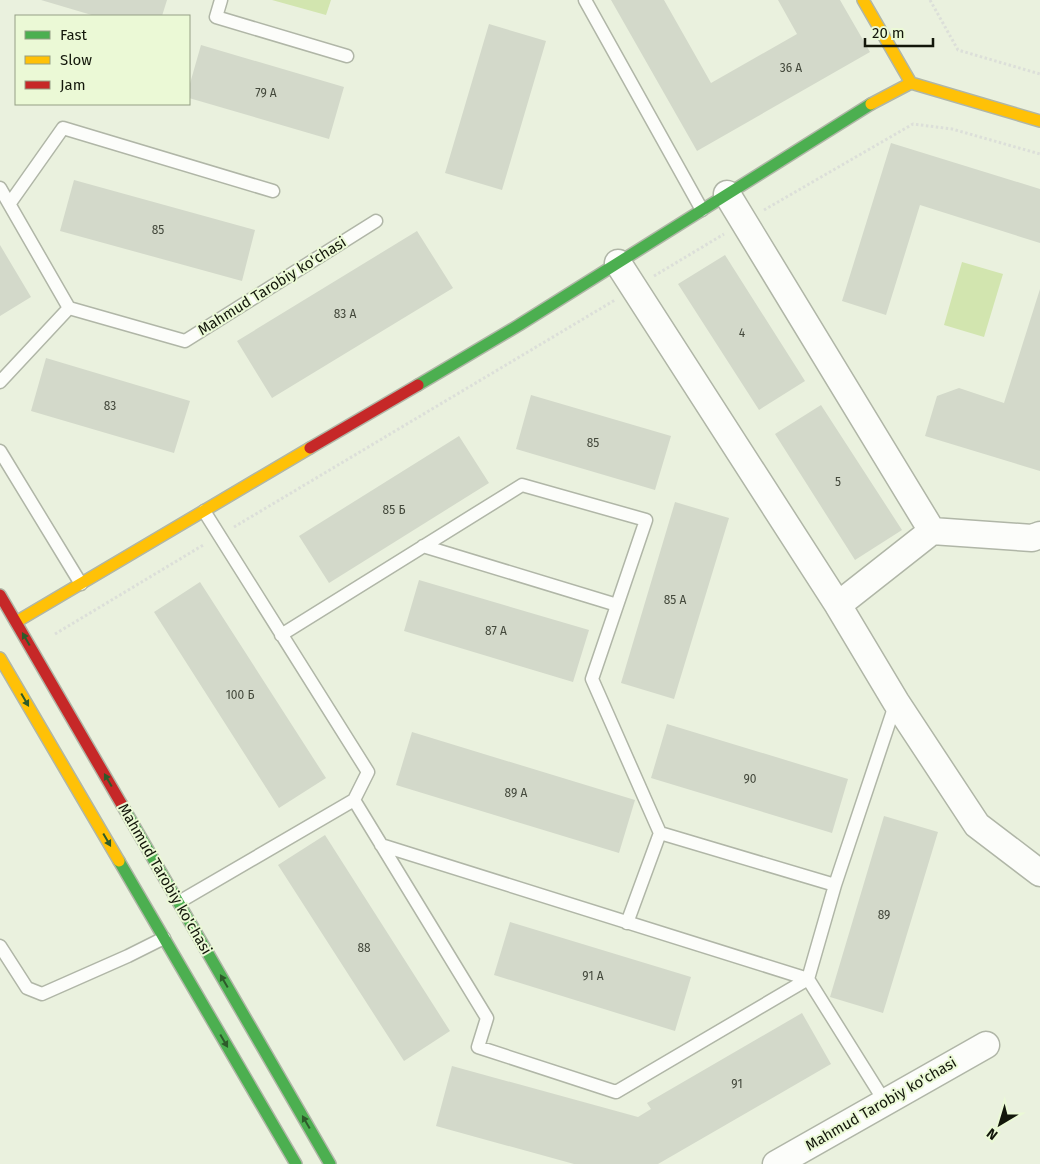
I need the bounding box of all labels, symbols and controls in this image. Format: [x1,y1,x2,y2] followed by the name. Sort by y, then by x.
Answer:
[15,15,190,105] legend
[865,15,932,47] scale bar
[872,24,905,42] text: 20 m
[60,26,87,44] text: Fast
[60,51,92,69] text: Slow
[780,61,802,75] house number: 36 А
[60,76,86,94] text: Jam
[255,86,277,100] house number: 79 А
[152,223,164,237] house number: 85
[195,233,349,339] street label: Mahmud Tarobiy ko'chasi
[334,307,356,321] house number: 83 А
[739,326,746,340] house number: 4
[104,399,116,413] house number: 83
[587,436,599,450] house number: 85
[835,475,841,489] house number: 5
[383,503,405,517] house number: 85 Б
[664,593,686,607] house number: 85 А
[485,624,507,638] house number: 87 А
[22,633,31,646] one-way arrow
[226,688,254,702] house number: 100 Б
[20,693,29,706] one-way arrow
[744,772,757,786] house number: 90
[103,773,112,787] one-way arrow
[505,786,528,800] house number: 89 А
[114,800,216,958] street label: Mahmud Tarobiy ko'chasi
[102,833,111,847] one-way arrow
[878,908,890,922] house number: 89
[357,941,371,955] house number: 88
[582,969,604,983] house number: 91 А
[220,975,229,988] one-way arrow
[219,1034,228,1047] one-way arrow
[802,1053,960,1155] street label: Mahmud Tarobiy ko'chasi
[731,1077,743,1091] house number: 91
[975,1099,1025,1149] north arrow
[301,1115,310,1128] one-way arrow
[983,1124,1001,1143] text: N

